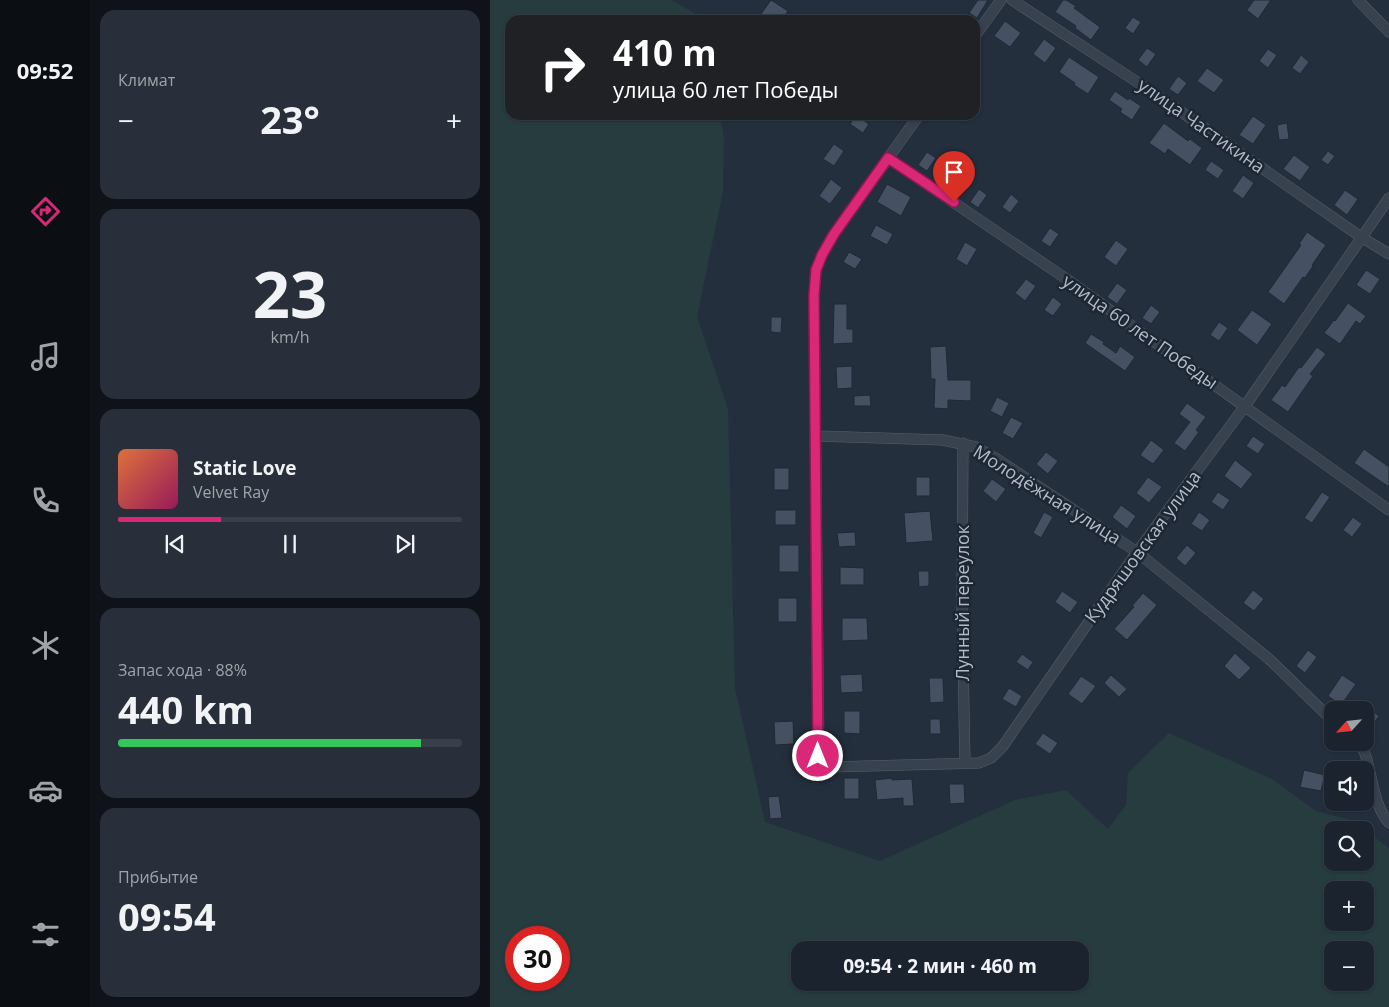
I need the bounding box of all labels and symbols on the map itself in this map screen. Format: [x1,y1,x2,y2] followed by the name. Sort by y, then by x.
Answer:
[1133,72,1270,178] street label: улица Частикина
[933,151,975,202] pin
[1058,268,1223,394] street label: улица 60 лет Победы
[969,439,1126,549] street label: Молодёжная улица
[1079,465,1206,628] street label: Кудряшовская улица
[950,524,974,681] street label: Лунный переулок
[1324,701,1374,751] north arrow
[791,729,843,781] position arrow
[505,926,570,991] speed limit sign: 30

